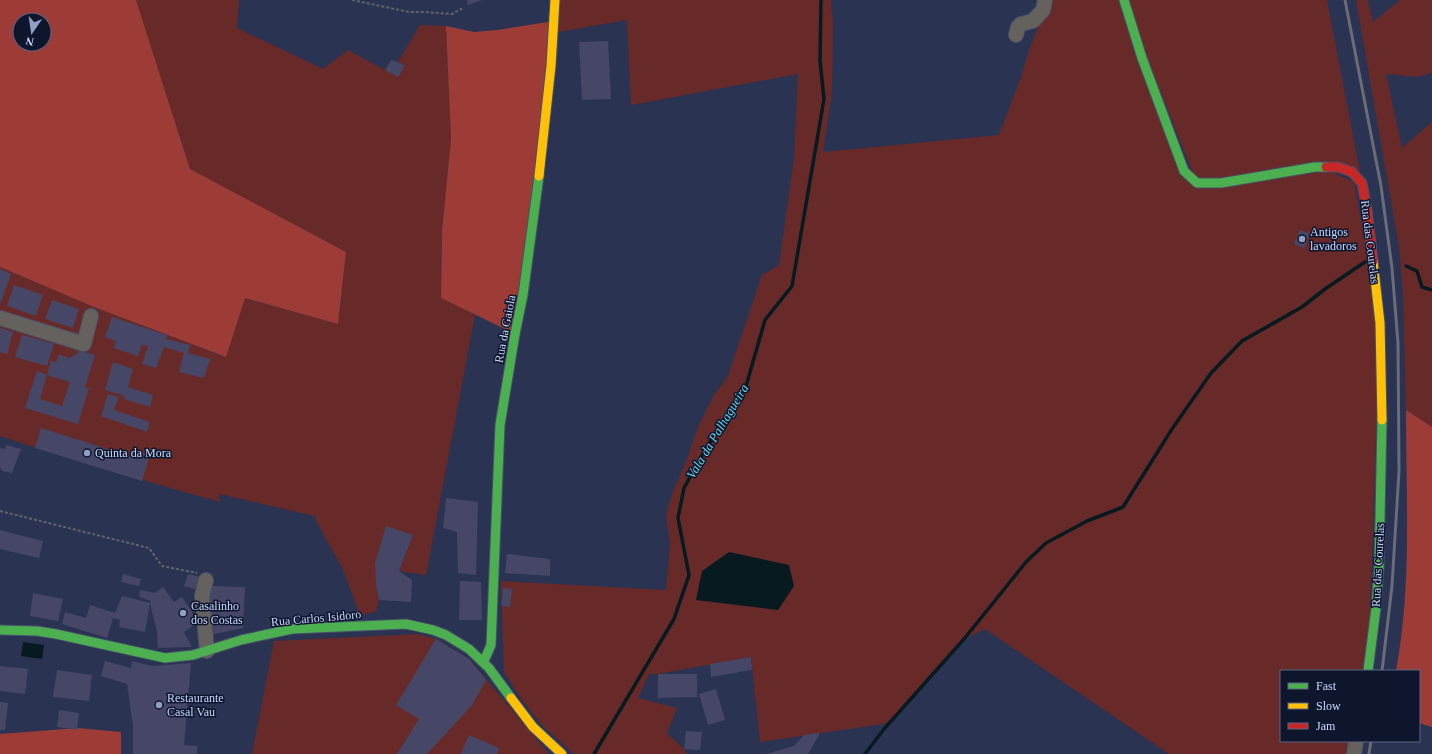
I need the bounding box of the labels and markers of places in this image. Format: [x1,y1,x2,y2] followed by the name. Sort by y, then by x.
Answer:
[1310,225,1357,253] place label: Antigos lavadoros
[1297,234,1307,244] marker: Antigos lavadoros
[95,446,172,460] place label: Quinta da Mora
[82,448,92,458] marker: Quinta da Mora
[191,599,243,627] place label: Casalinho dos Costas
[178,608,188,618] marker: Casalinho dos Costas
[167,691,224,719] place label: Restaurante Casal Vau
[154,700,164,710] marker: Restaurante Casal Vau

